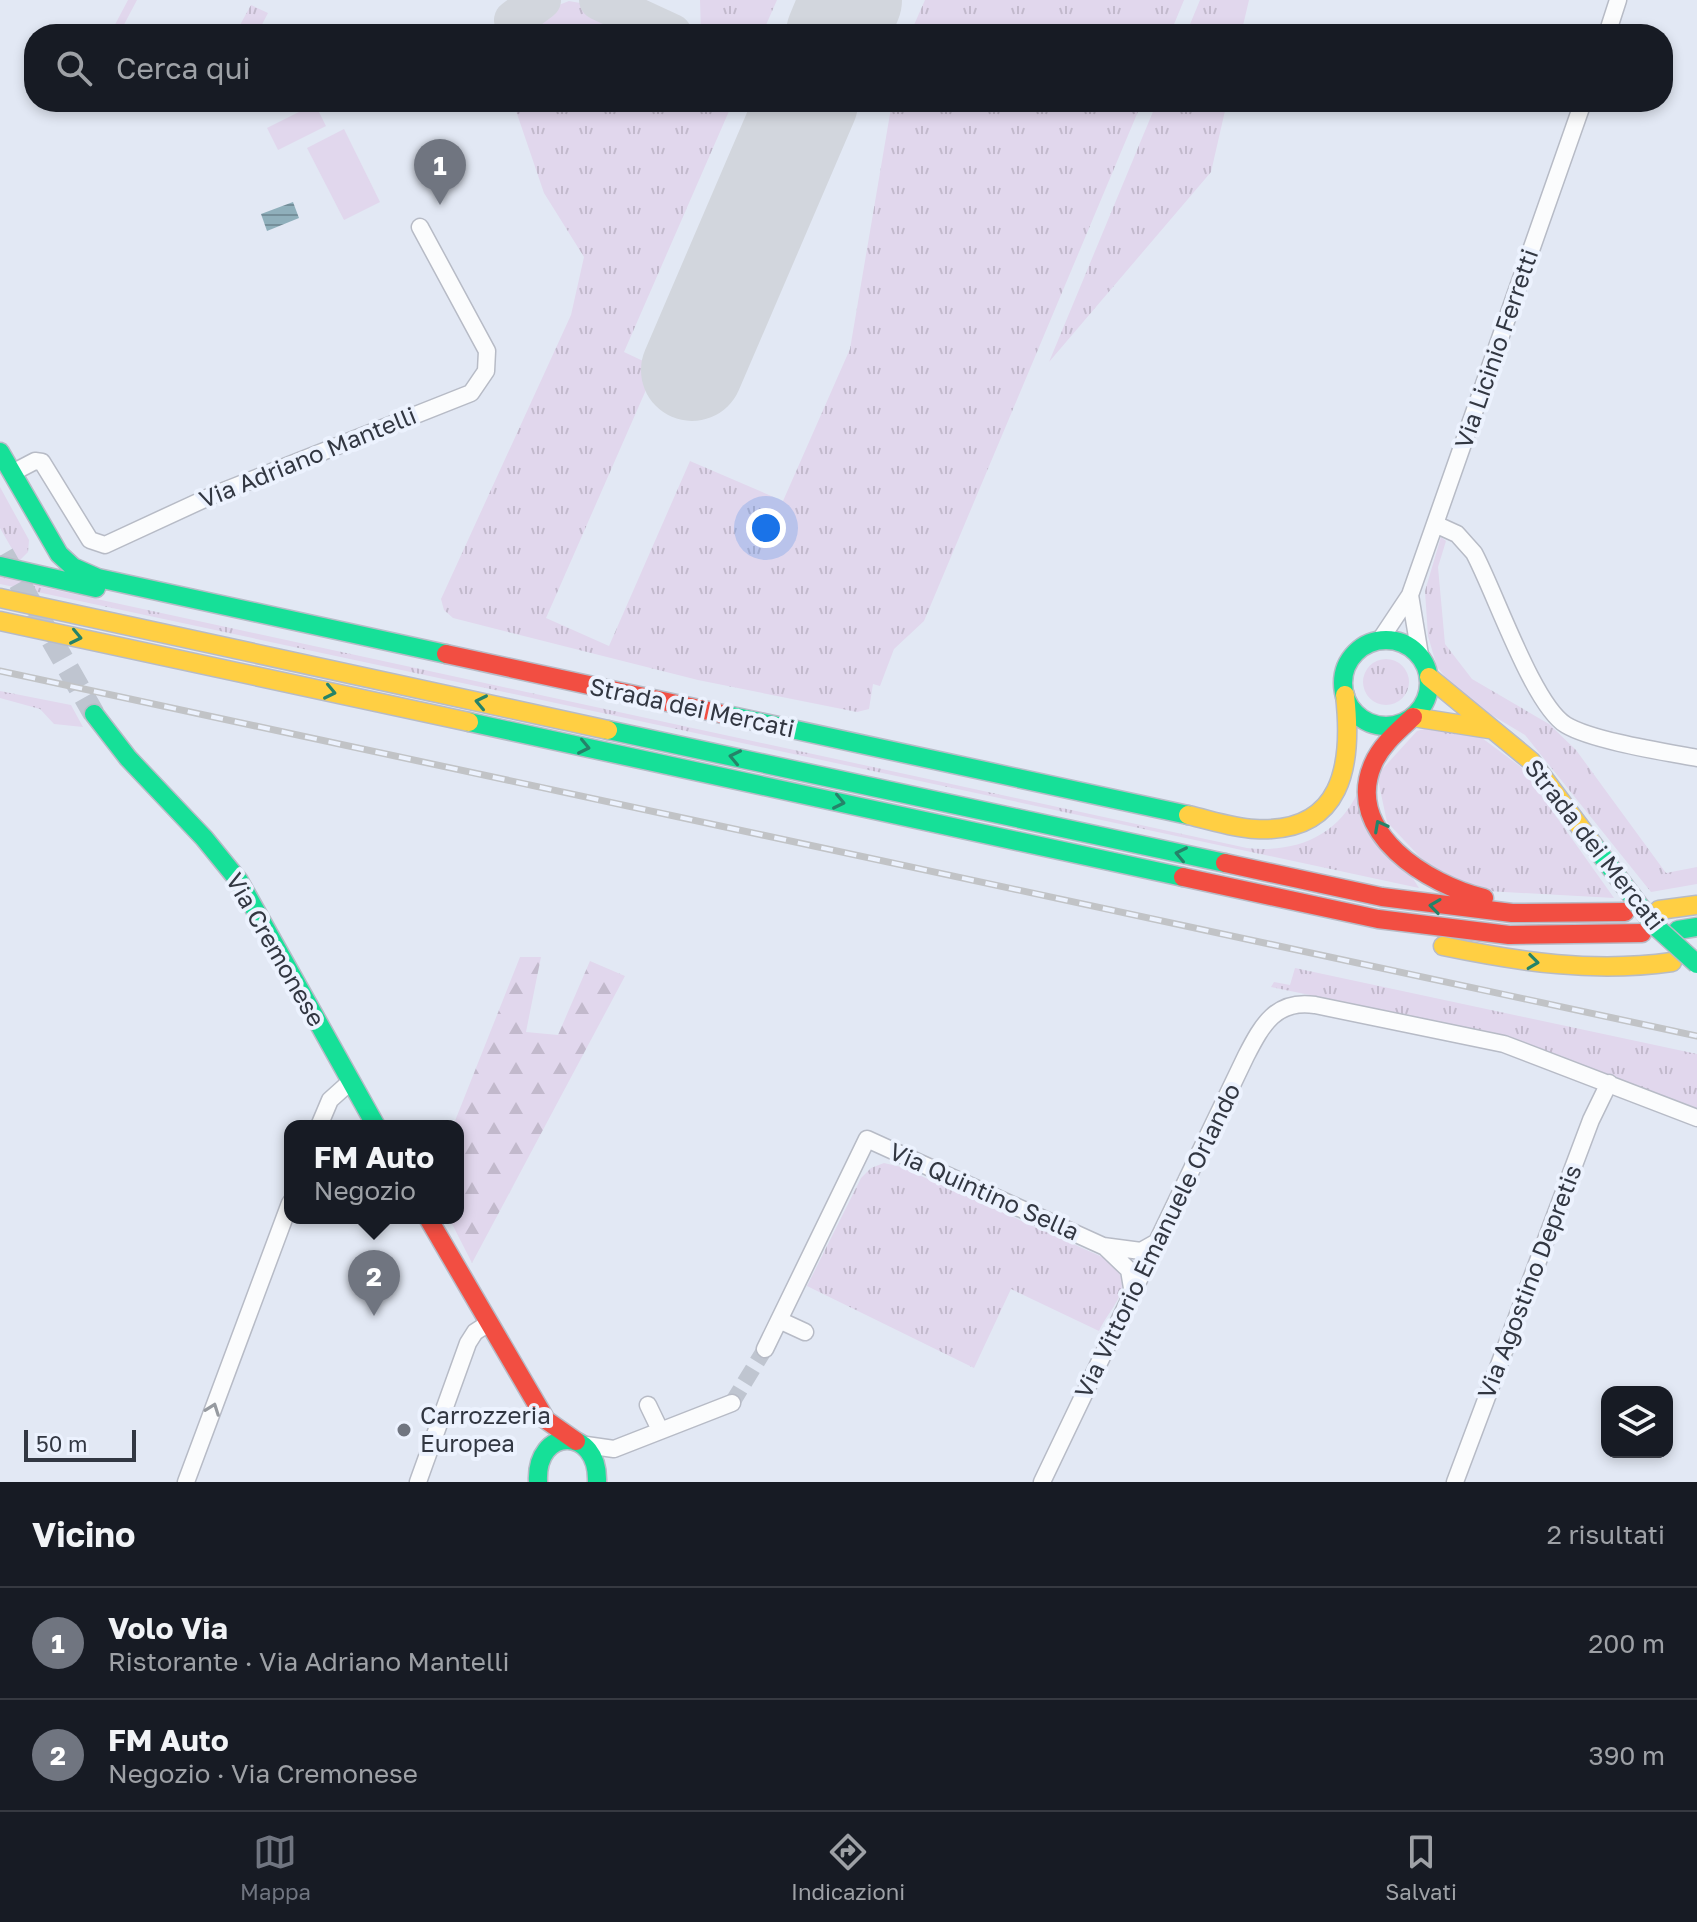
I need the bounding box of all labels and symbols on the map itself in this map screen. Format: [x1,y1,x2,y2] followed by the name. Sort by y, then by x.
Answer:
[414,139,466,205] pin: 1
[1448,245,1543,452] street label: Via Licinio Ferretti
[195,400,420,513] street label: Via Adriano Mantelli
[746,508,786,548] your location
[69,628,83,645] one-way arrow
[587,671,797,742] street label: Strada dei Mercati
[323,683,337,700] one-way arrow
[475,694,488,711] one-way arrow
[577,738,591,755] one-way arrow
[729,749,742,766] one-way arrow
[1520,753,1671,935] street label: Strada dei Mercati
[831,793,845,810] one-way arrow
[1374,819,1389,834] one-way arrow
[1174,846,1188,863] one-way arrow
[221,867,332,1031] street label: Via Cremonese
[1429,898,1442,915] one-way arrow
[1527,954,1540,971] one-way arrow
[1068,1078,1246,1402] street label: Via Vittorio Emanuele Orlando
[885,1136,1084,1246] street label: Via Quintino Sella
[1471,1160,1587,1403] street label: Via Agostino Depretis
[348,1250,400,1316] pin: 2
[420,1400,551,1457] place label: Carrozzeria Europea
[203,1403,220,1417] one-way arrow
[395,1421,413,1439] marker: Carrozzeria Europea
[24,1426,136,1462] scale bar

